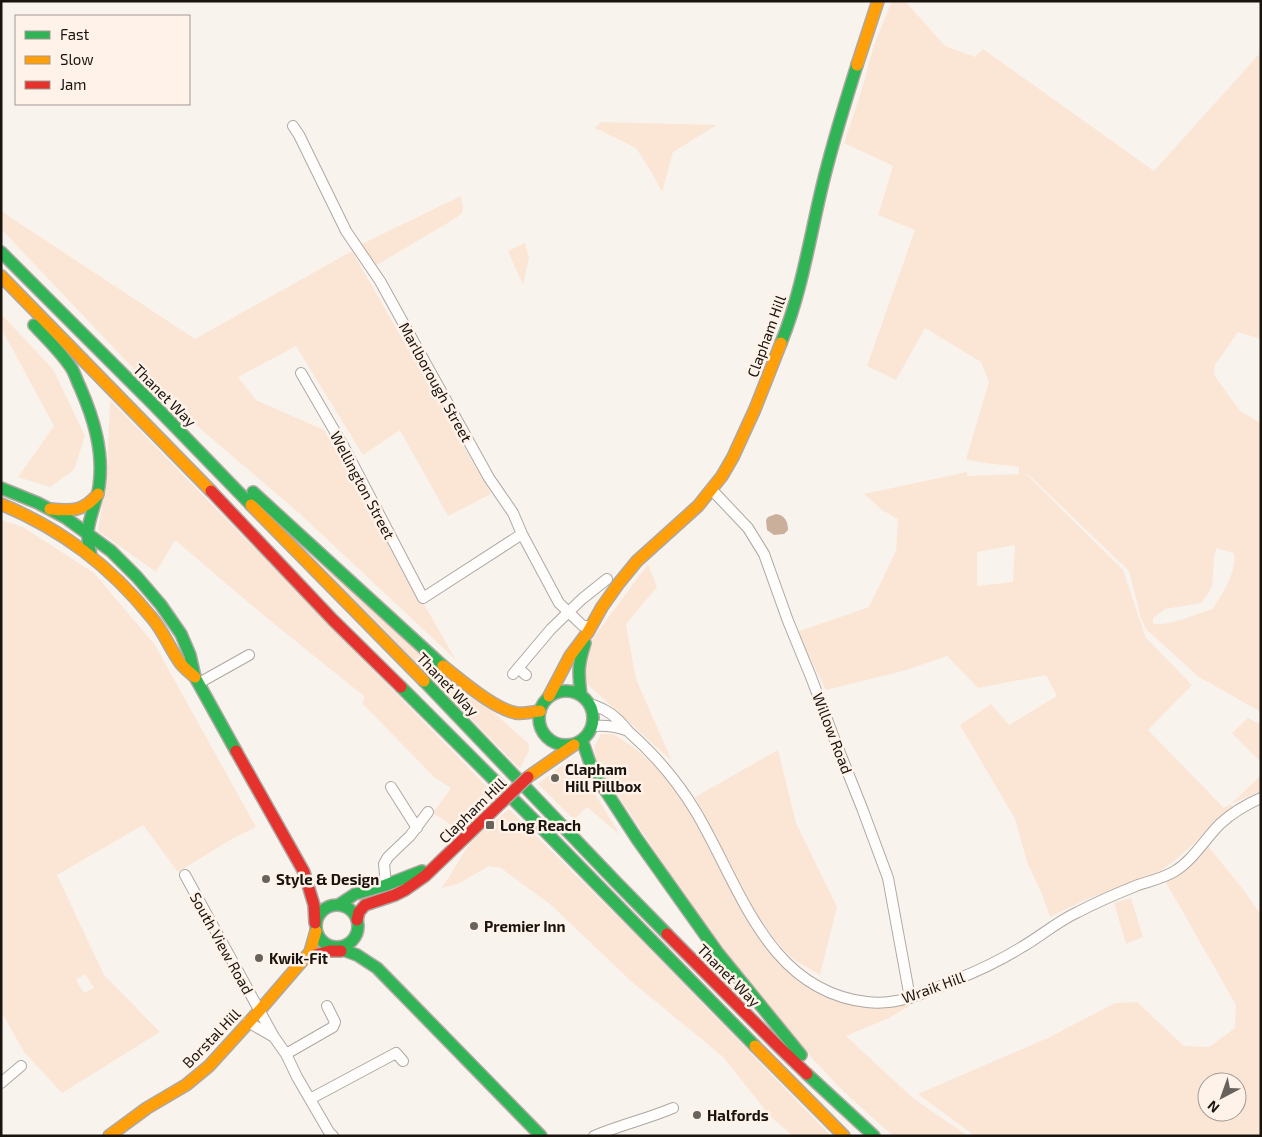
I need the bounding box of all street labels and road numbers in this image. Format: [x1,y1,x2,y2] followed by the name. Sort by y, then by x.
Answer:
[743,292,789,379] street label: Clapham Hill
[396,319,476,445] street label: Marlborough Street
[130,360,200,430] street label: Thanet Way
[327,428,399,542] street label: Wellington Street
[413,648,483,720] street label: Thanet Way
[809,690,857,776] street label: Willow Road
[435,773,510,846] street label: Clapham Hill
[187,889,257,997] street label: South View Road
[694,940,764,1010] street label: Thanet Way
[899,967,967,1007] street label: Wraik Hill
[178,1004,244,1071] street label: Borstal Hill

